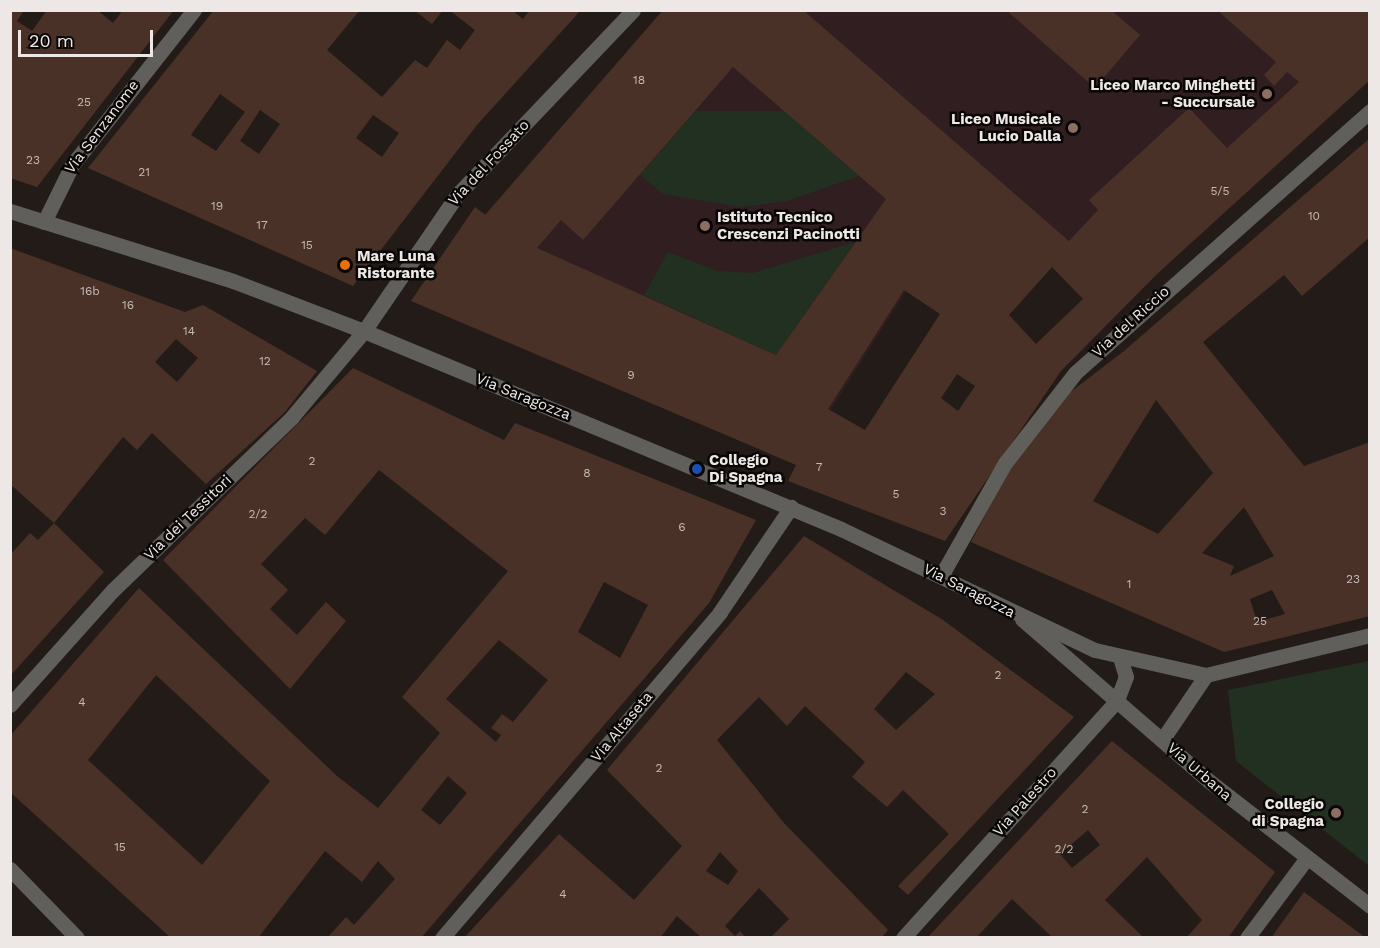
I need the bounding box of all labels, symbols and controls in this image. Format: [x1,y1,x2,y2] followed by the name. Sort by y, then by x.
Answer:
[21,18,156,56] scale bar
[29,30,74,51] text: 20 m
[633,74,645,88] house number: 18
[1090,76,1255,111] place label: Liceo Marco Minghetti - Succursale
[61,77,143,177] street label: Via Senzanome
[1260,87,1274,101] marker: Liceo Marco Minghetti - Succursale
[77,96,91,110] house number: 25
[951,110,1061,145] place label: Liceo Musicale Lucio Dalla
[444,116,534,210] street label: Via del Fossato
[1066,121,1080,135] marker: Liceo Musicale Lucio Dalla
[26,154,40,168] house number: 23
[138,166,150,180] house number: 21
[1210,185,1230,199] house number: 5/5
[211,200,223,214] house number: 19
[717,208,860,243] place label: Istituto Tecnico Crescenzi Pacinotti
[1308,210,1320,224] house number: 10
[256,219,268,233] house number: 17
[698,219,712,233] marker: Istituto Tecnico Crescenzi Pacinotti
[301,239,313,253] house number: 15
[357,247,435,282] place label: Mare Luna Ristorante
[338,258,352,272] marker: Mare Luna Ristorante
[1088,282,1174,362] street label: Via del Riccio
[80,285,100,299] house number: 16b
[122,299,134,313] house number: 16
[183,325,195,339] house number: 14
[259,355,271,369] house number: 12
[627,369,635,383] house number: 9
[473,370,573,424] street label: Via Saragozza
[709,451,783,486] place label: Collegio Di Spagna
[309,455,315,469] house number: 2
[816,461,822,475] house number: 7
[690,462,704,476] marker: Collegio Di Spagna
[583,467,591,481] house number: 8
[140,471,236,565] street label: Via dei Tessitori
[893,488,899,502] house number: 5
[940,505,946,519] house number: 3
[248,508,268,522] house number: 2/2
[678,521,686,535] house number: 6
[920,560,1018,622] street label: Via Saragozza
[1346,573,1360,587] house number: 23
[1127,578,1131,592] house number: 1
[1253,615,1267,629] house number: 25
[995,669,1001,683] house number: 2
[587,688,657,766] street label: Via Altaseta
[78,696,86,710] house number: 4
[1163,739,1235,805] street label: Via Urbana
[656,762,662,776] house number: 2
[989,764,1061,840] street label: Via Palestro
[1252,795,1324,830] place label: Collegio di Spagna
[1082,803,1088,817] house number: 2
[1329,806,1343,820] marker: Collegio di Spagna
[114,841,126,855] house number: 15
[1054,843,1074,857] house number: 2/2
[559,888,567,902] house number: 4

